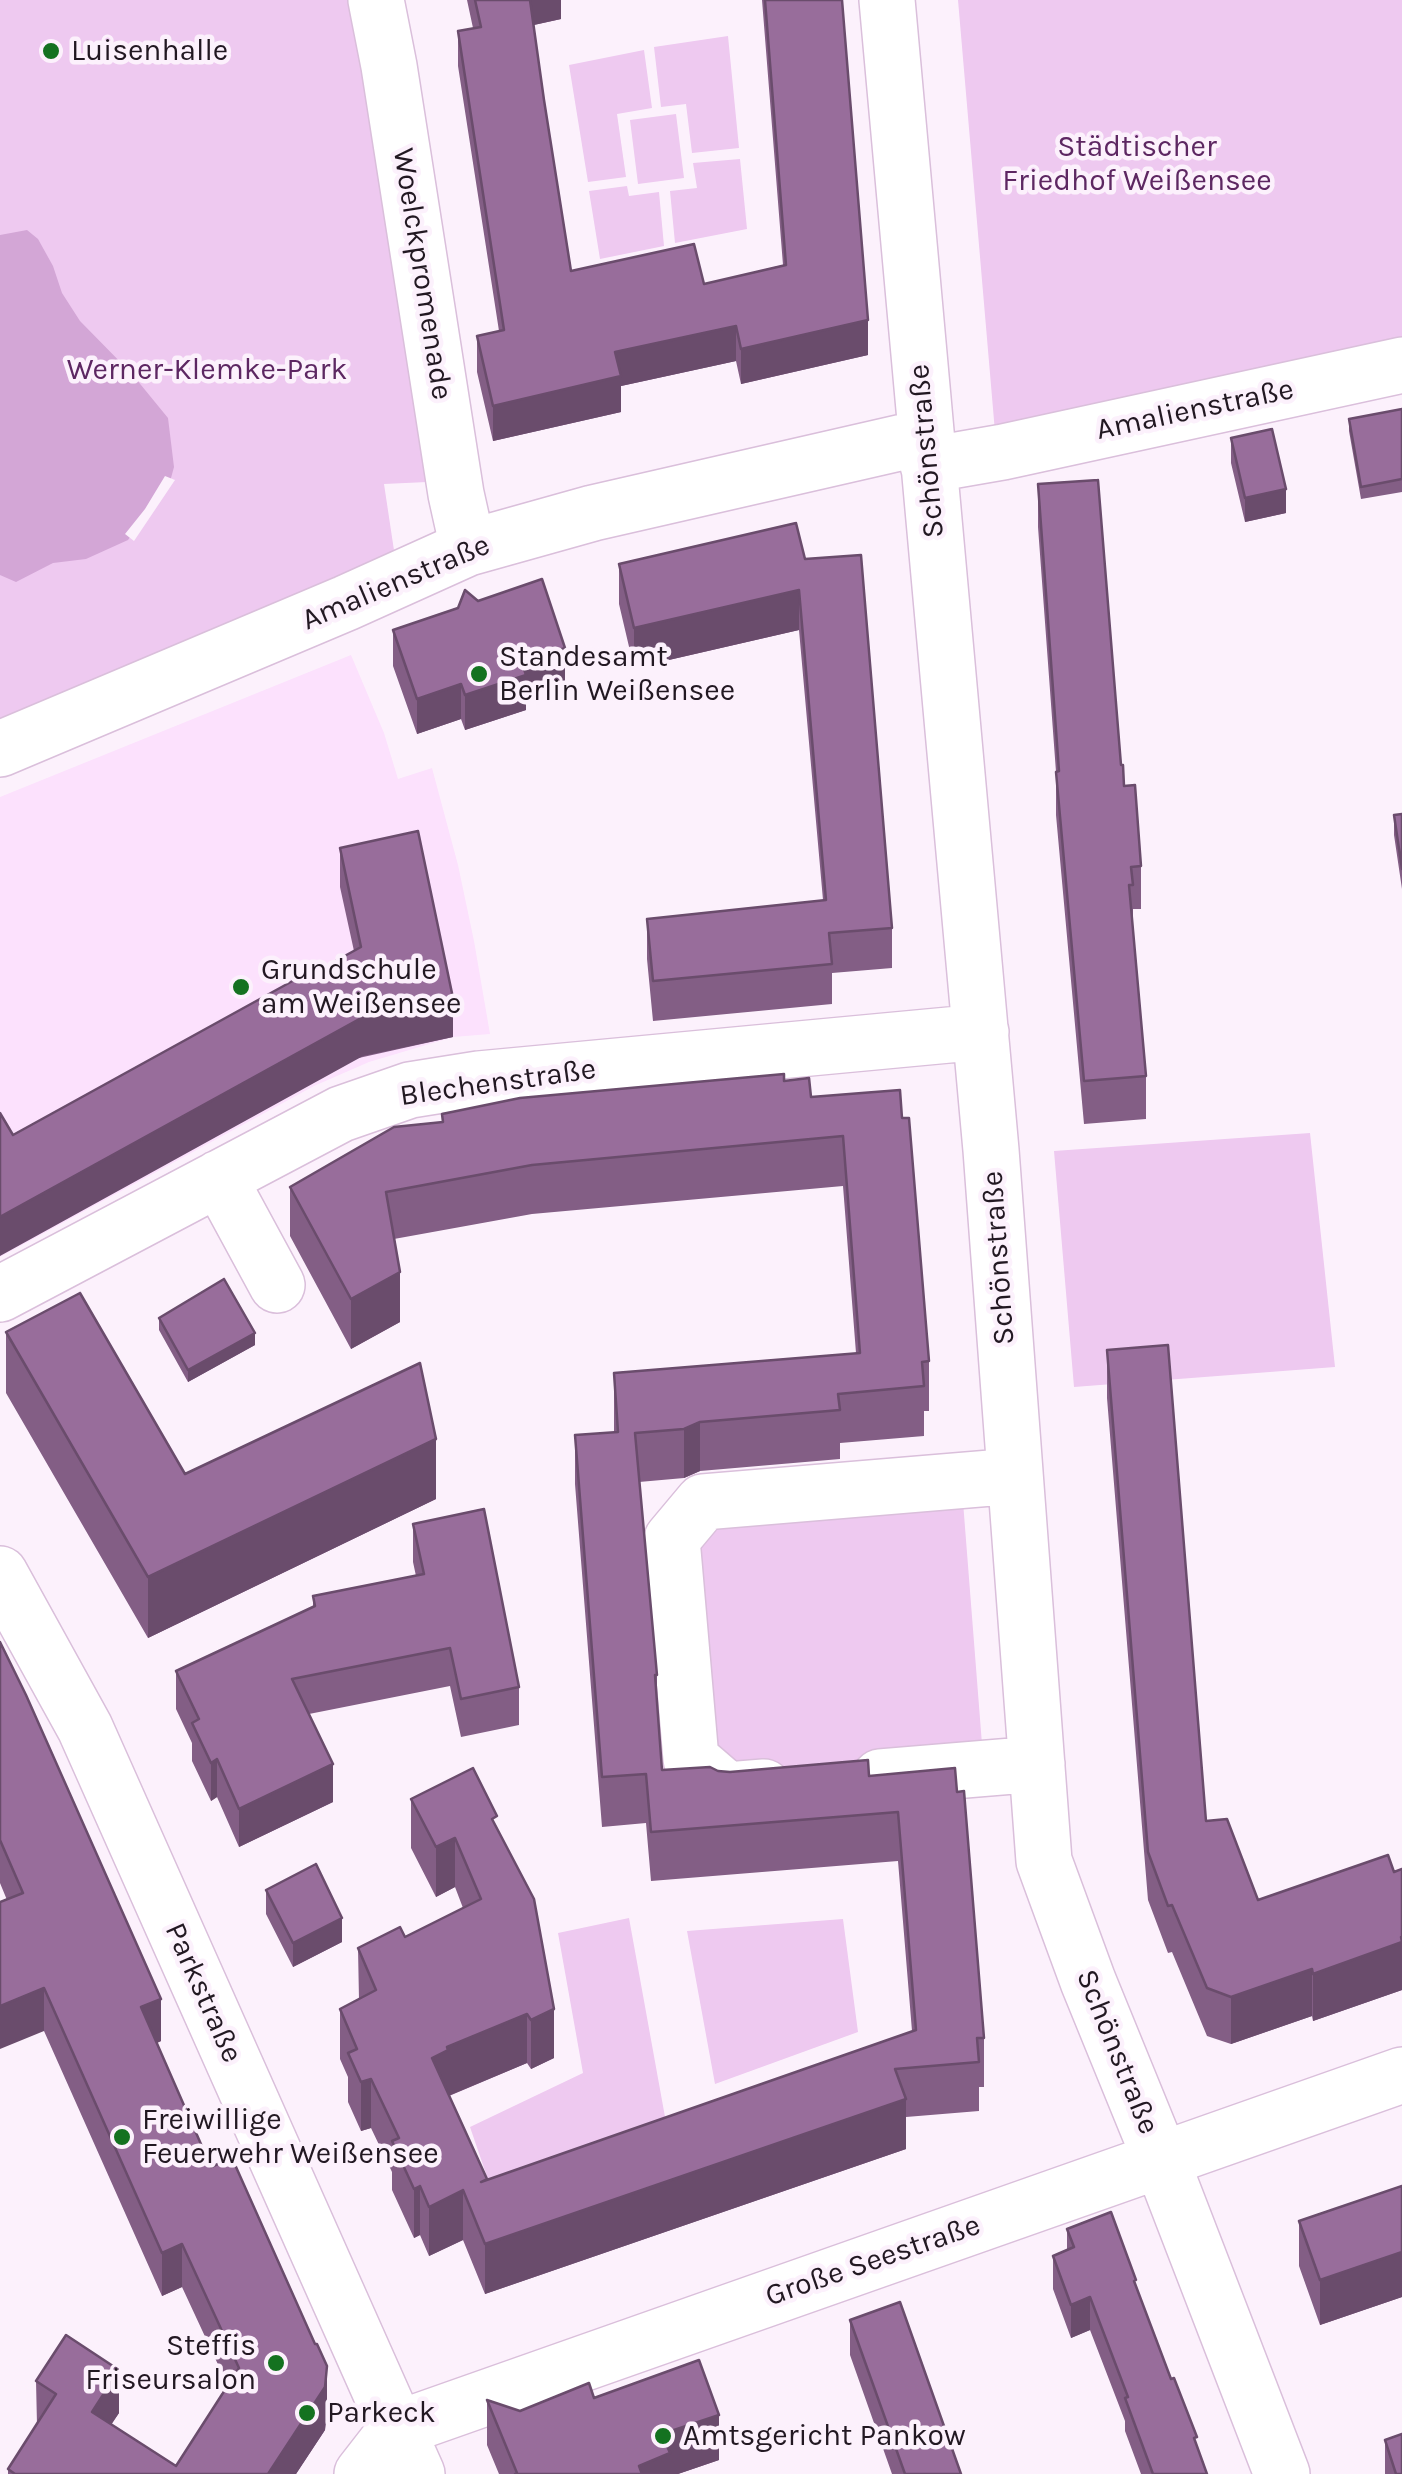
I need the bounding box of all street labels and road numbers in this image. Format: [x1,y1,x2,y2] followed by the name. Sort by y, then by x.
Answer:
[384,146,460,402] street label: Woelckpromenade
[901,363,953,539] street label: Schönstraße
[1093,372,1297,448] street label: Amalienstraße
[297,527,495,639] street label: Amalienstraße
[398,1051,598,1115] street label: Blechenstraße
[975,1170,1023,1346] street label: Schönstraße
[156,1918,250,2068] street label: Parkstraße
[1068,1964,1166,2140] street label: Schönstraße
[761,2207,985,2315] street label: Große Seestraße

